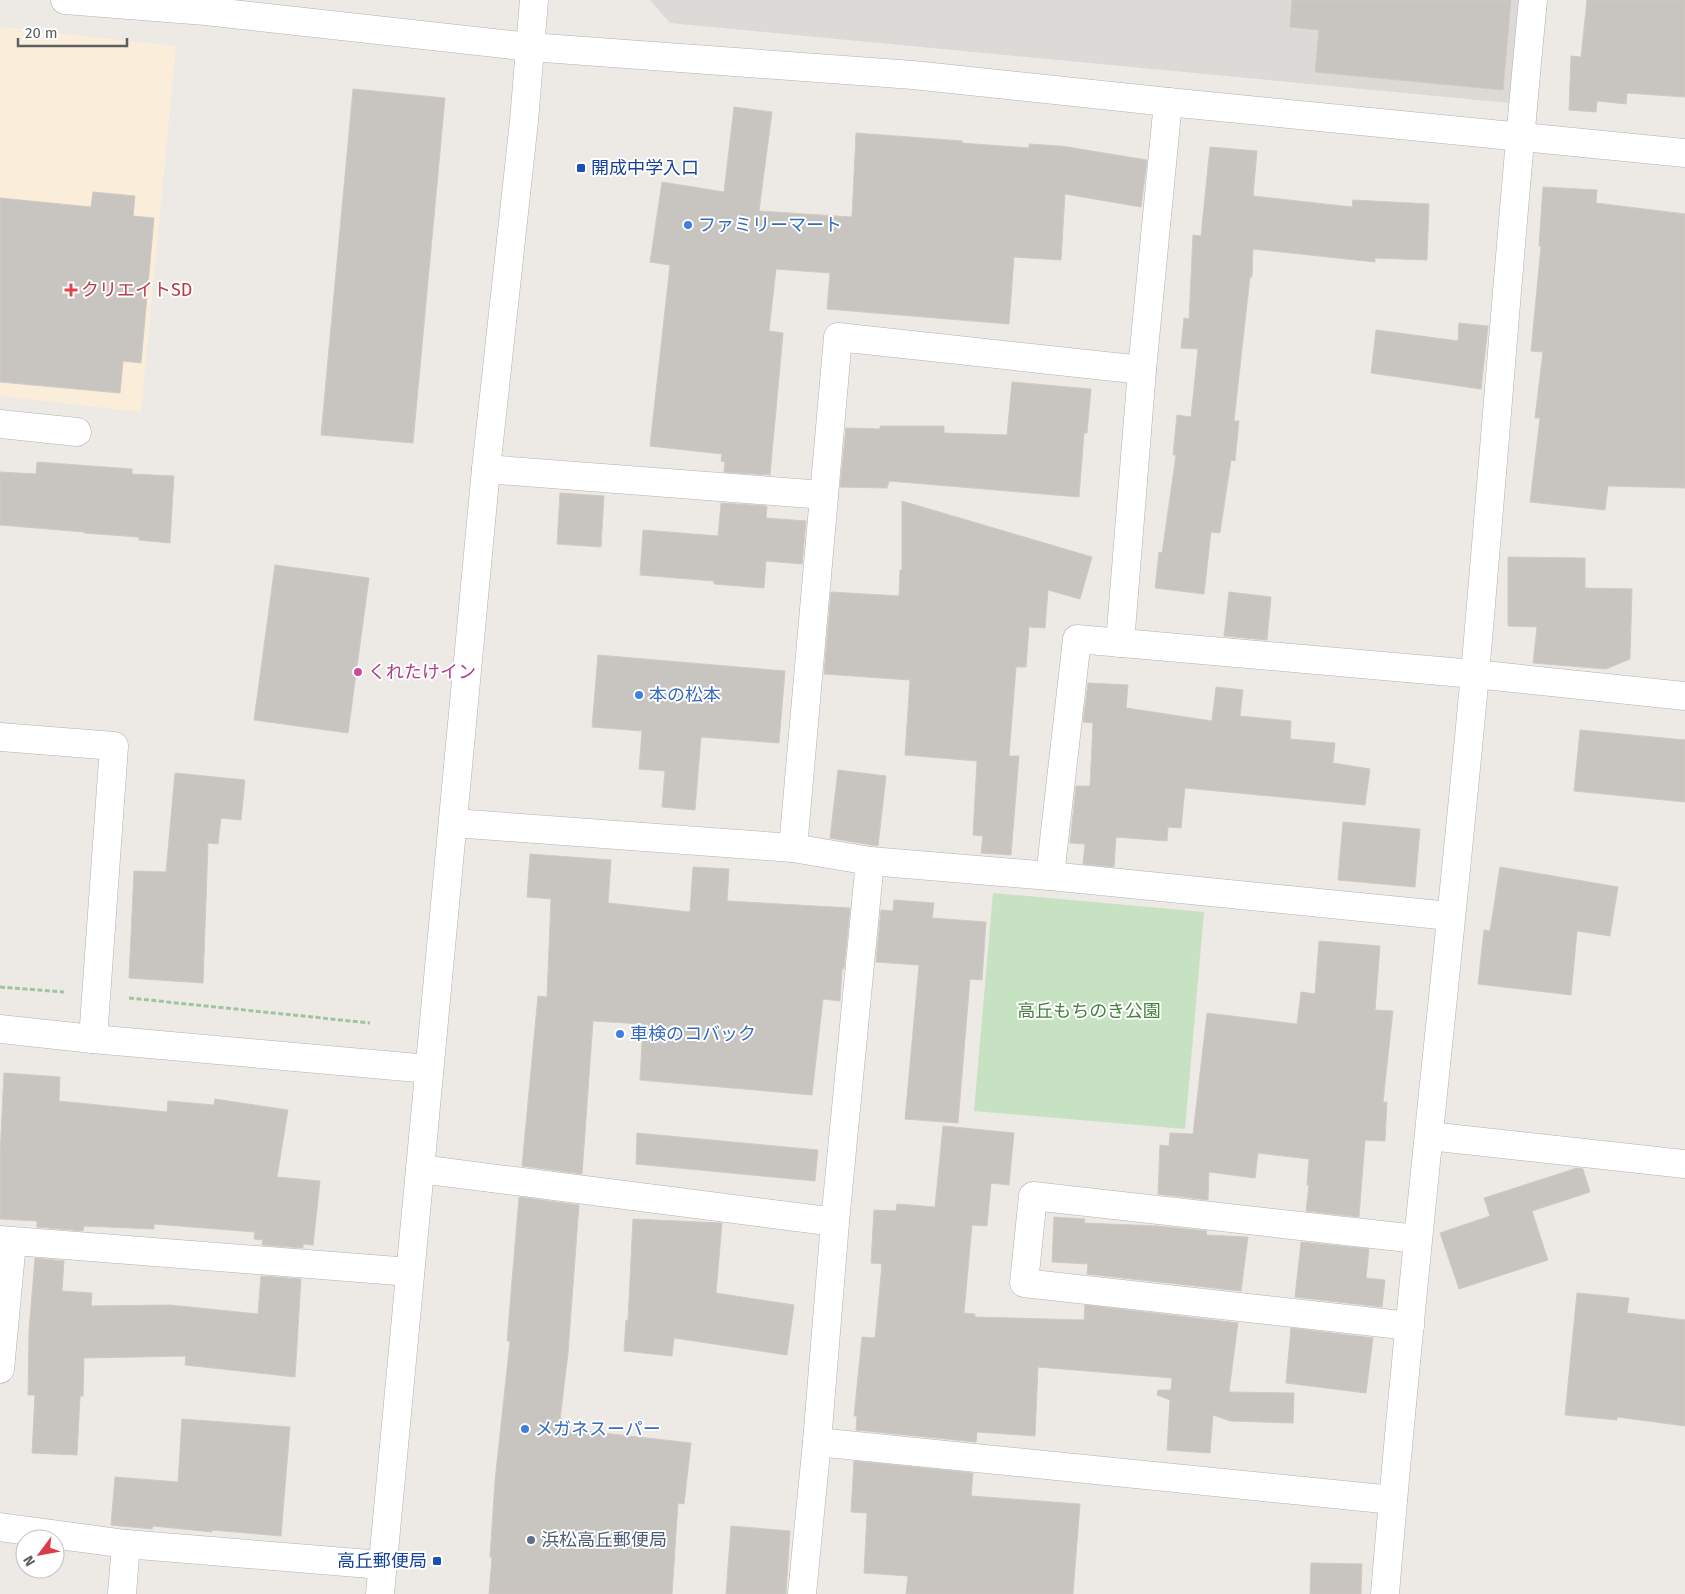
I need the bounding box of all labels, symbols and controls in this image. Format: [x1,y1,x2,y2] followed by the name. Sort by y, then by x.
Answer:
[18,15,126,47] scale bar
[25,24,58,42] text: 20 m
[591,157,699,179] place label: 開成中学入口
[575,162,587,174] marker: 開成中学入口
[698,214,842,236] place label: ファミリーマート
[682,219,694,231] marker: ファミリーマート
[81,279,192,301] place label: クリエイトSD
[65,284,77,296] marker: クリエイトSD
[368,661,476,683] place label: くれたけイン
[352,666,364,678] marker: くれたけイン
[649,684,721,706] place label: 本の松本
[633,689,645,701] marker: 本の松本
[1017,1000,1161,1022] park label: 高丘もちのき公園
[630,1023,756,1045] place label: 車検のコバック
[614,1028,626,1040] marker: 車検のコバック
[535,1418,661,1440] place label: メガネスーパー
[519,1423,531,1435] marker: メガネスーパー
[15,1529,65,1579] north arrow
[541,1529,667,1551] place label: 浜松高丘郵便局
[525,1534,537,1546] marker: 浜松高丘郵便局
[337,1550,427,1572] place label: 高丘郵便局
[20,1552,39,1569] text: N
[431,1555,443,1567] marker: 高丘郵便局

